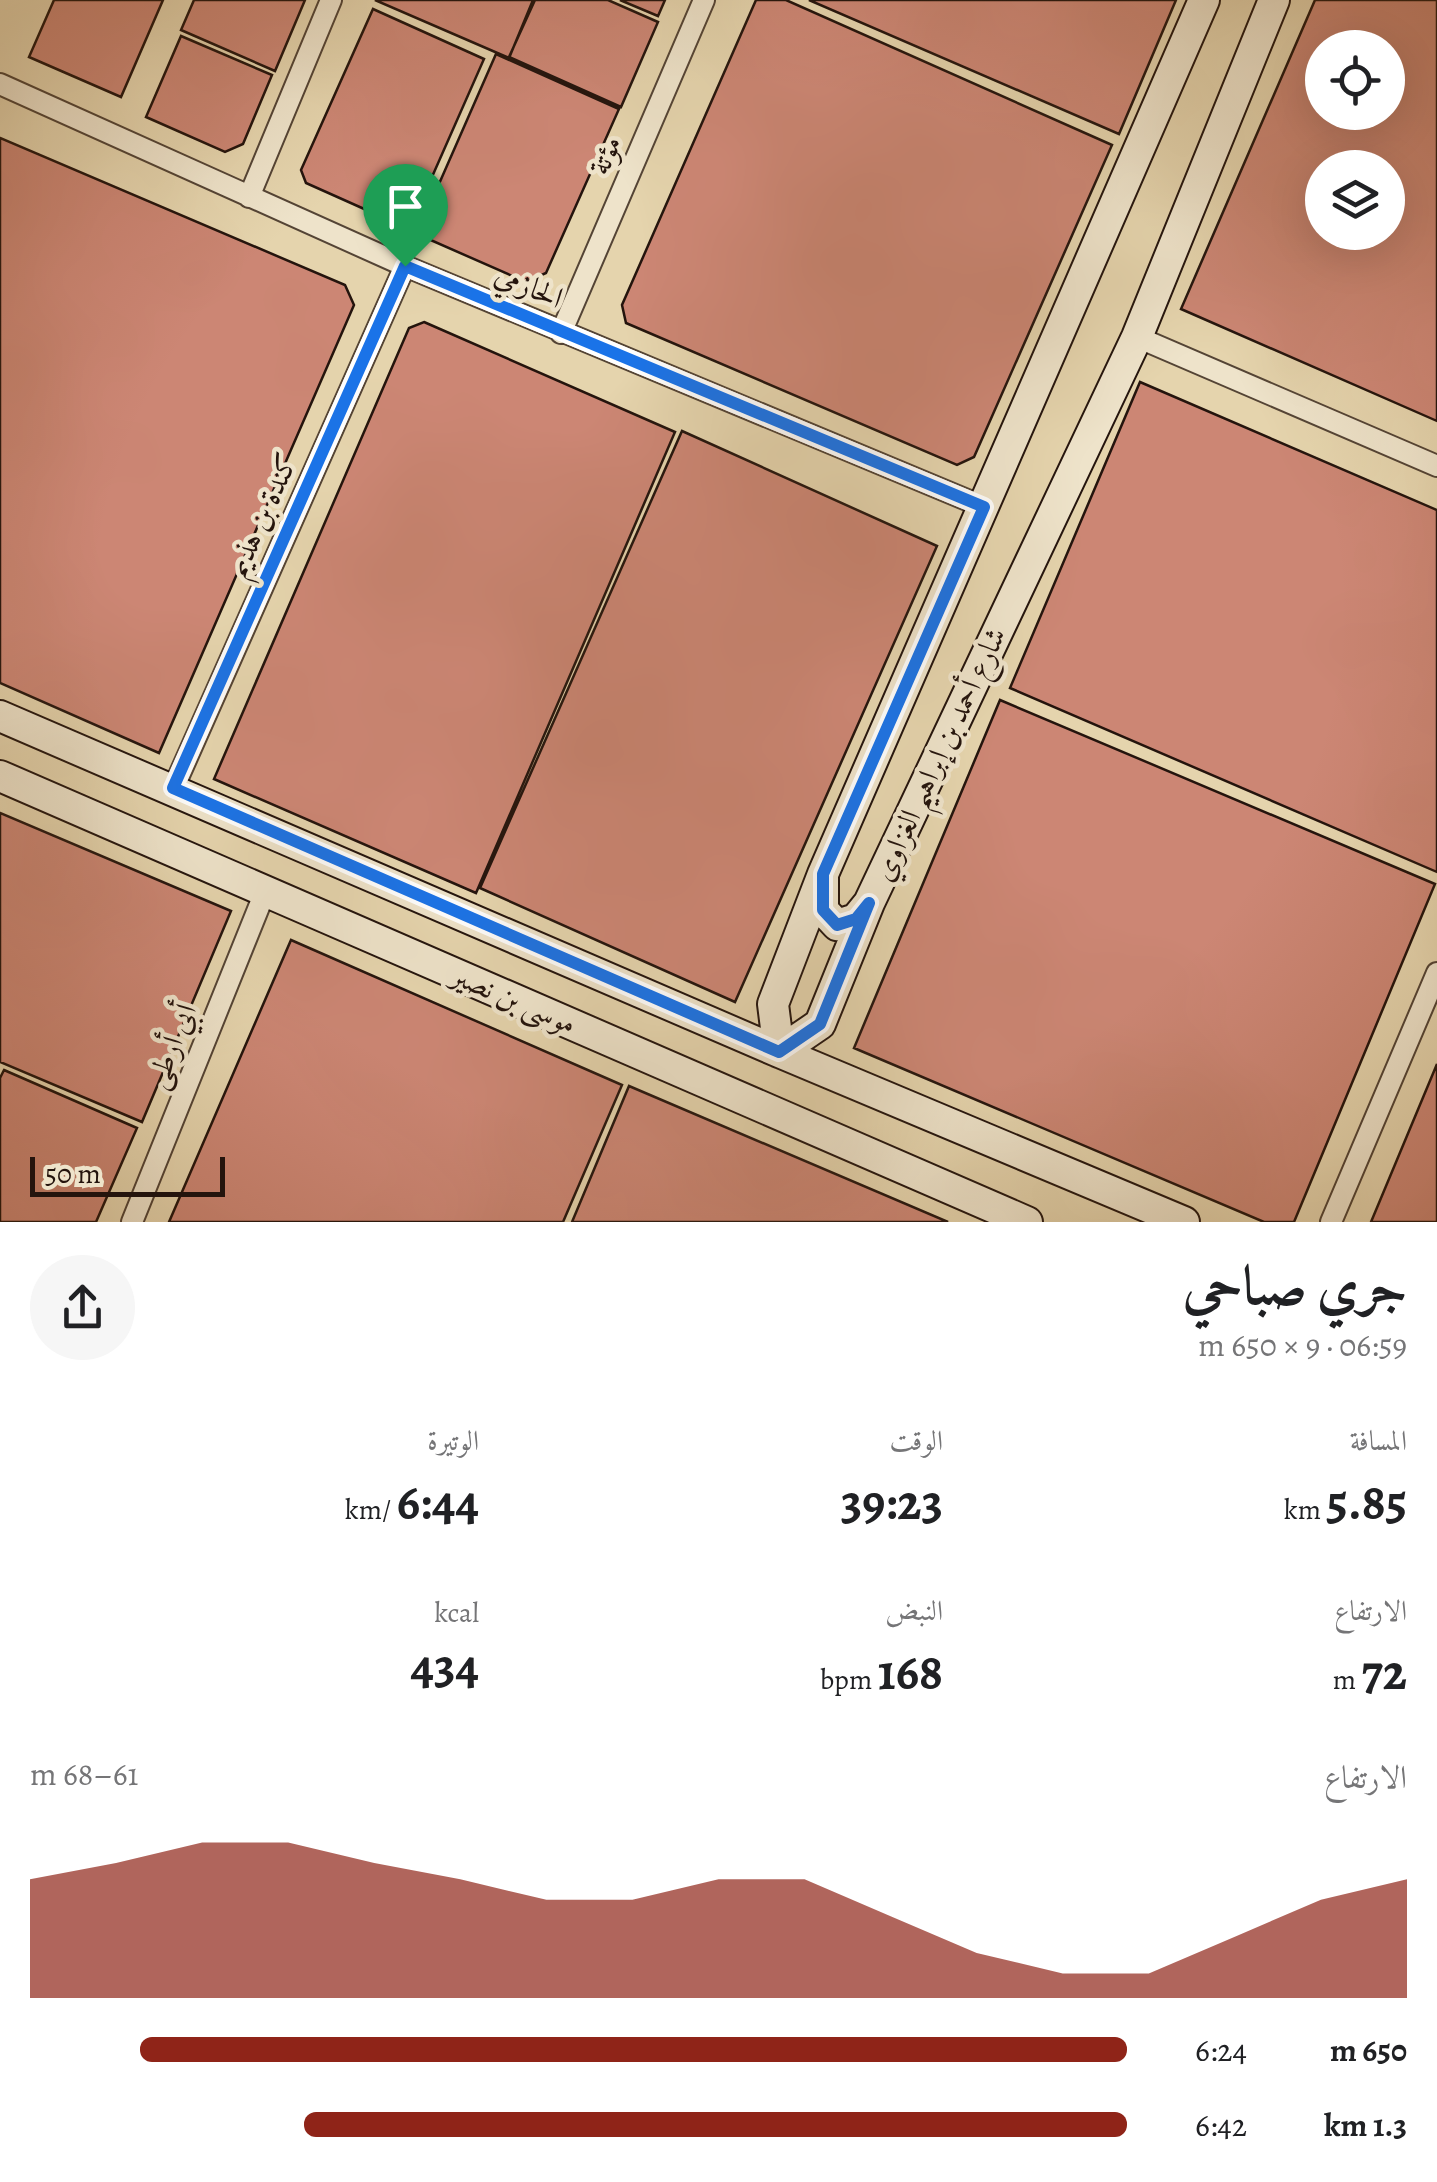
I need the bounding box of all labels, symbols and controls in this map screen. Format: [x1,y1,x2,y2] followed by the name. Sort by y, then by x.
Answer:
[1305,30,1405,250] map controls
[1305,30,1405,130] button: locate
[579,129,631,181] street label: مؤتة
[1305,150,1405,250] button: layers
[363,164,448,267] pin
[378,179,433,234] icon: arrive
[487,254,569,322] street label: الحازمي
[217,447,313,586] street label: كندة بن هذيم
[862,620,1024,891] street label: شارع أحمد بن إبراهيم الغزاوي
[442,954,583,1044] street label: موسى بن نصير
[135,997,210,1096] street label: أبي أرطى
[30,1152,225,1196] scale bar
[45,1155,101,1193] text: 50 m
[1183,1248,1407,1323] text: جري صباحي
[30,1255,135,1360] button: share
[1198,1323,1407,1367] text: 06:59 · 9 × 650 m
[427,1422,479,1460] text: الوتيرة
[889,1422,943,1460] text: الوقت
[1350,1422,1407,1460] text: المسافة
[397,1468,479,1536] text: 6:44
[841,1468,943,1536] text: 39:23
[1327,1468,1407,1536] text: 5.85
[345,1491,397,1529] text: /km
[1284,1491,1327,1529] text: km
[885,1592,943,1630] text: النبض
[1334,1592,1407,1630] text: الارتفاع
[434,1594,479,1632] text: kcal
[411,1632,479,1700] text: 434
[878,1638,943,1706] text: 168
[1362,1638,1407,1706] text: 72
[820,1661,878,1699] text: bpm
[1333,1661,1362,1699] text: m
[30,1752,138,1796] text: 61–68 m
[1324,1755,1407,1799] text: الارتفاع
[1195,2028,1247,2072] text: 6:24
[1330,2028,1407,2072] text: 650 m
[1195,2103,1247,2147] text: 6:42
[1324,2103,1407,2147] text: 1.3 km

